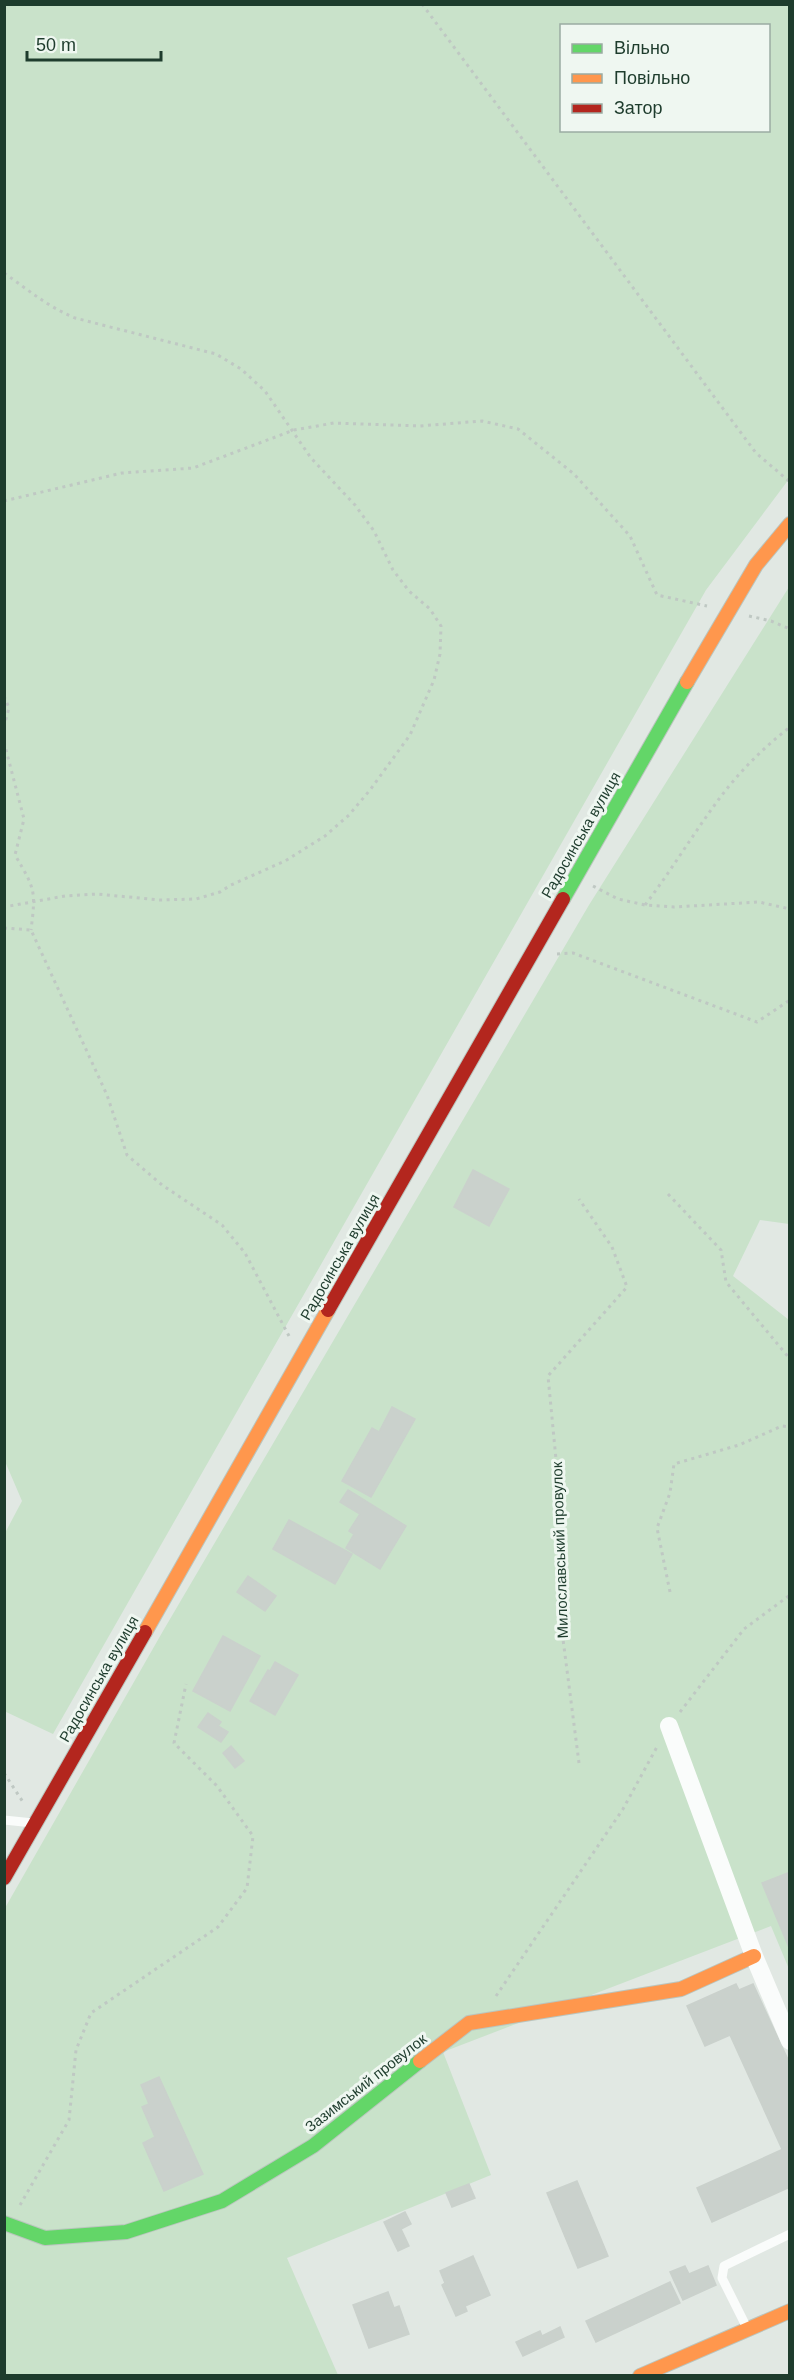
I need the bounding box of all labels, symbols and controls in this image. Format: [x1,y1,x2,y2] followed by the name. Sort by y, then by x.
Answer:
[27,24,160,62] scale bar
[560,24,770,132] legend
[36,35,76,55] text: 50 m
[614,38,670,58] text: Вільно
[614,68,690,88] text: Повільно
[614,98,663,118] text: Затор
[538,769,624,901] street label: Радосинська вулиця
[297,1191,383,1323] street label: Радосинська вулиця
[548,1461,571,1639] street label: Милославський провулок
[56,1613,142,1745] street label: Радосинська вулиця
[302,2030,430,2135] street label: Зазимський провулок

